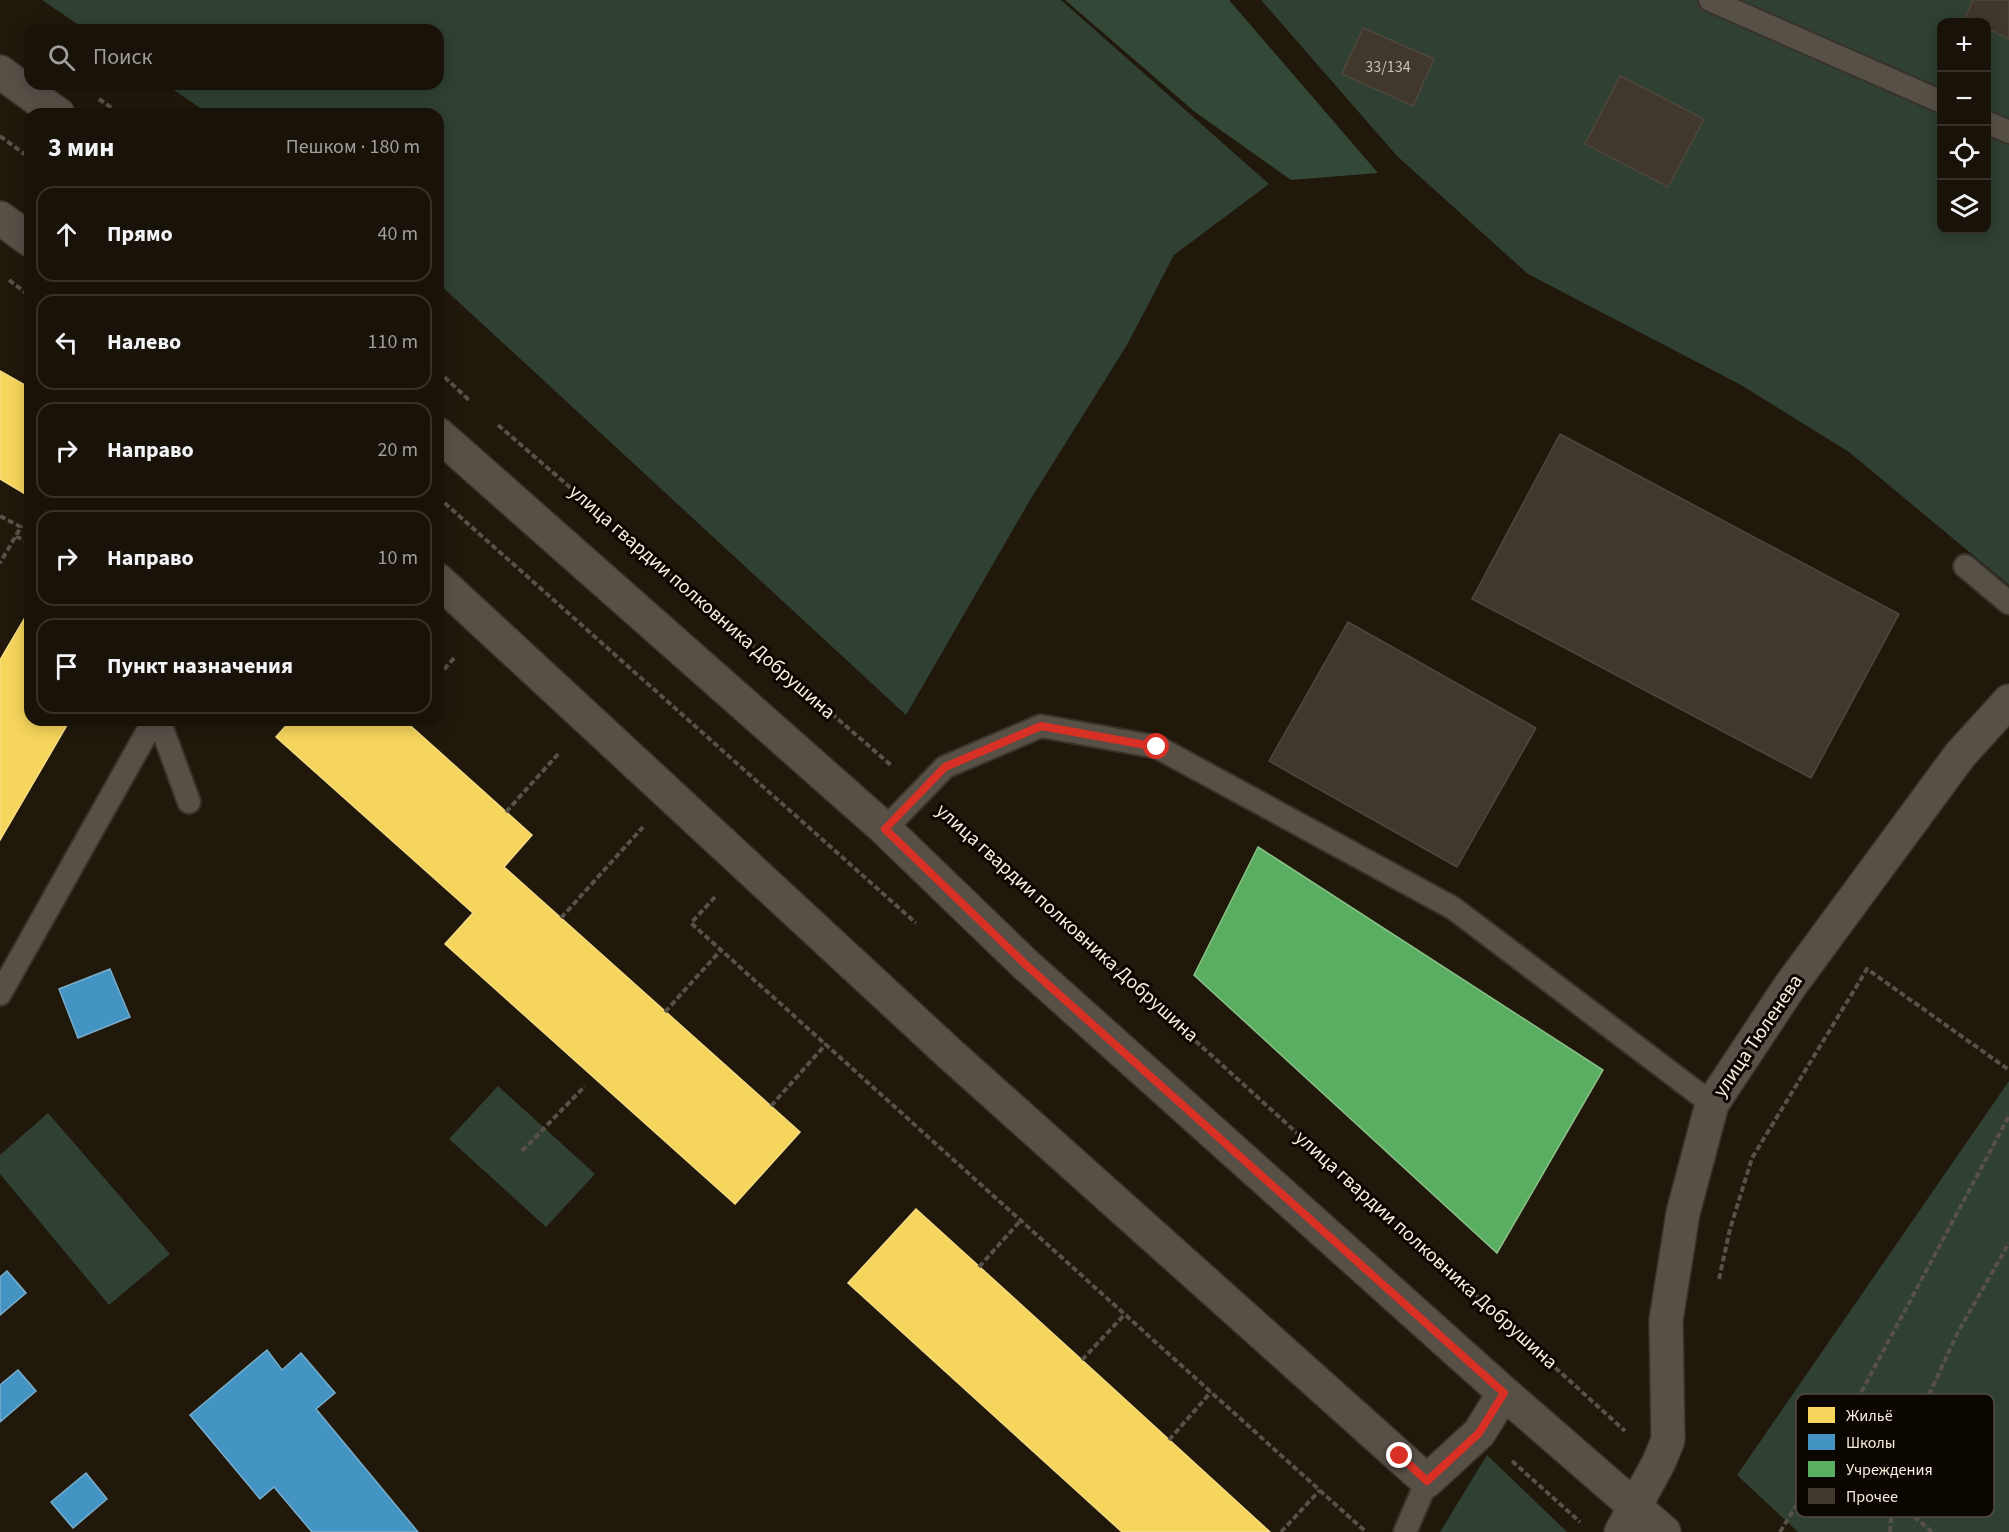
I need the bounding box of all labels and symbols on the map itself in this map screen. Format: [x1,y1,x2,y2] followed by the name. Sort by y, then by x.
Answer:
[1365,56,1411,78] house number: 33/134
[563,478,841,726] street label: улица гвардии полковника Добрушина
[1143,733,1169,759] route start
[929,797,1205,1049] street label: улица гвардии полковника Добрушина
[1706,969,1810,1103] street label: улица Тюленева
[1288,1124,1564,1376] street label: улица гвардии полковника Добрушина
[1796,1394,1994,1517] legend
[1846,1405,1893,1427] text: Жильё
[1846,1432,1896,1454] text: Школы
[1386,1442,1412,1468] route end
[1846,1459,1933,1481] text: Учреждения
[1846,1486,1898,1508] text: Прочее

